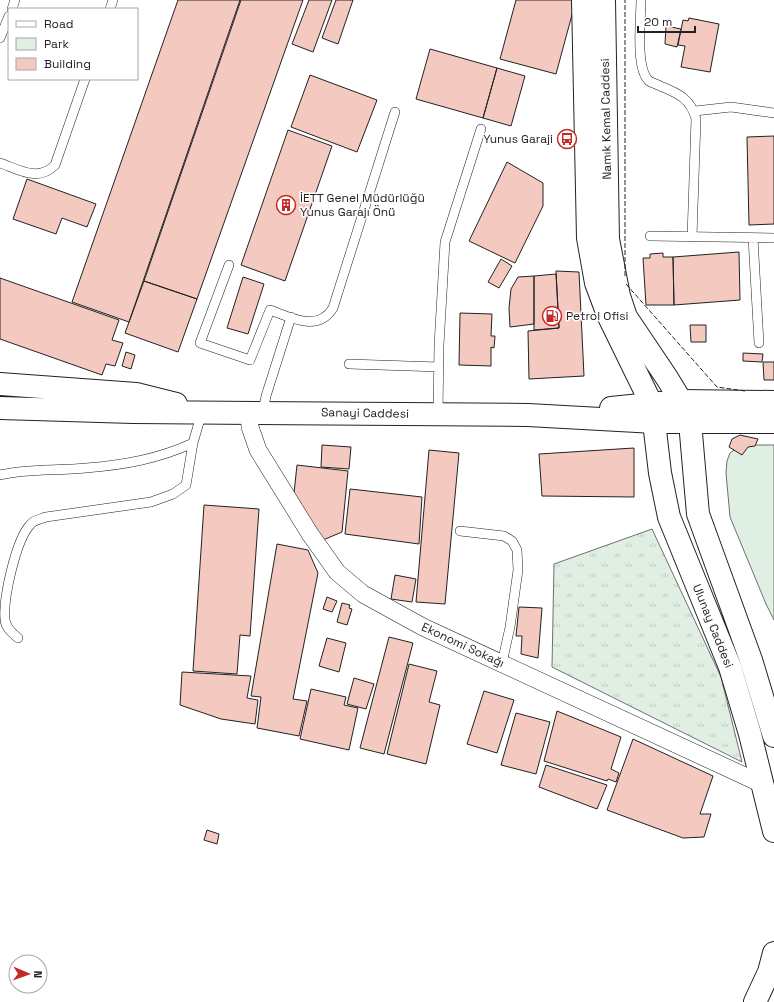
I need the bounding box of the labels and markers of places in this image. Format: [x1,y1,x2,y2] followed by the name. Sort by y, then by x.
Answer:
[556,128,578,150] bus stop icon: Yunus Garaji
[483,131,553,147] place label: Yunus Garaji
[300,190,425,220] place label: İETT Genel Müdürlüğü Yunus Garajı Önü
[275,194,297,216] building icon: İETT Genel Müdürlüğü Yunus Garajı Önü
[541,305,563,327] fuel station icon: Petrol Ofisi
[566,308,628,324] place label: Petrol Ofisi

